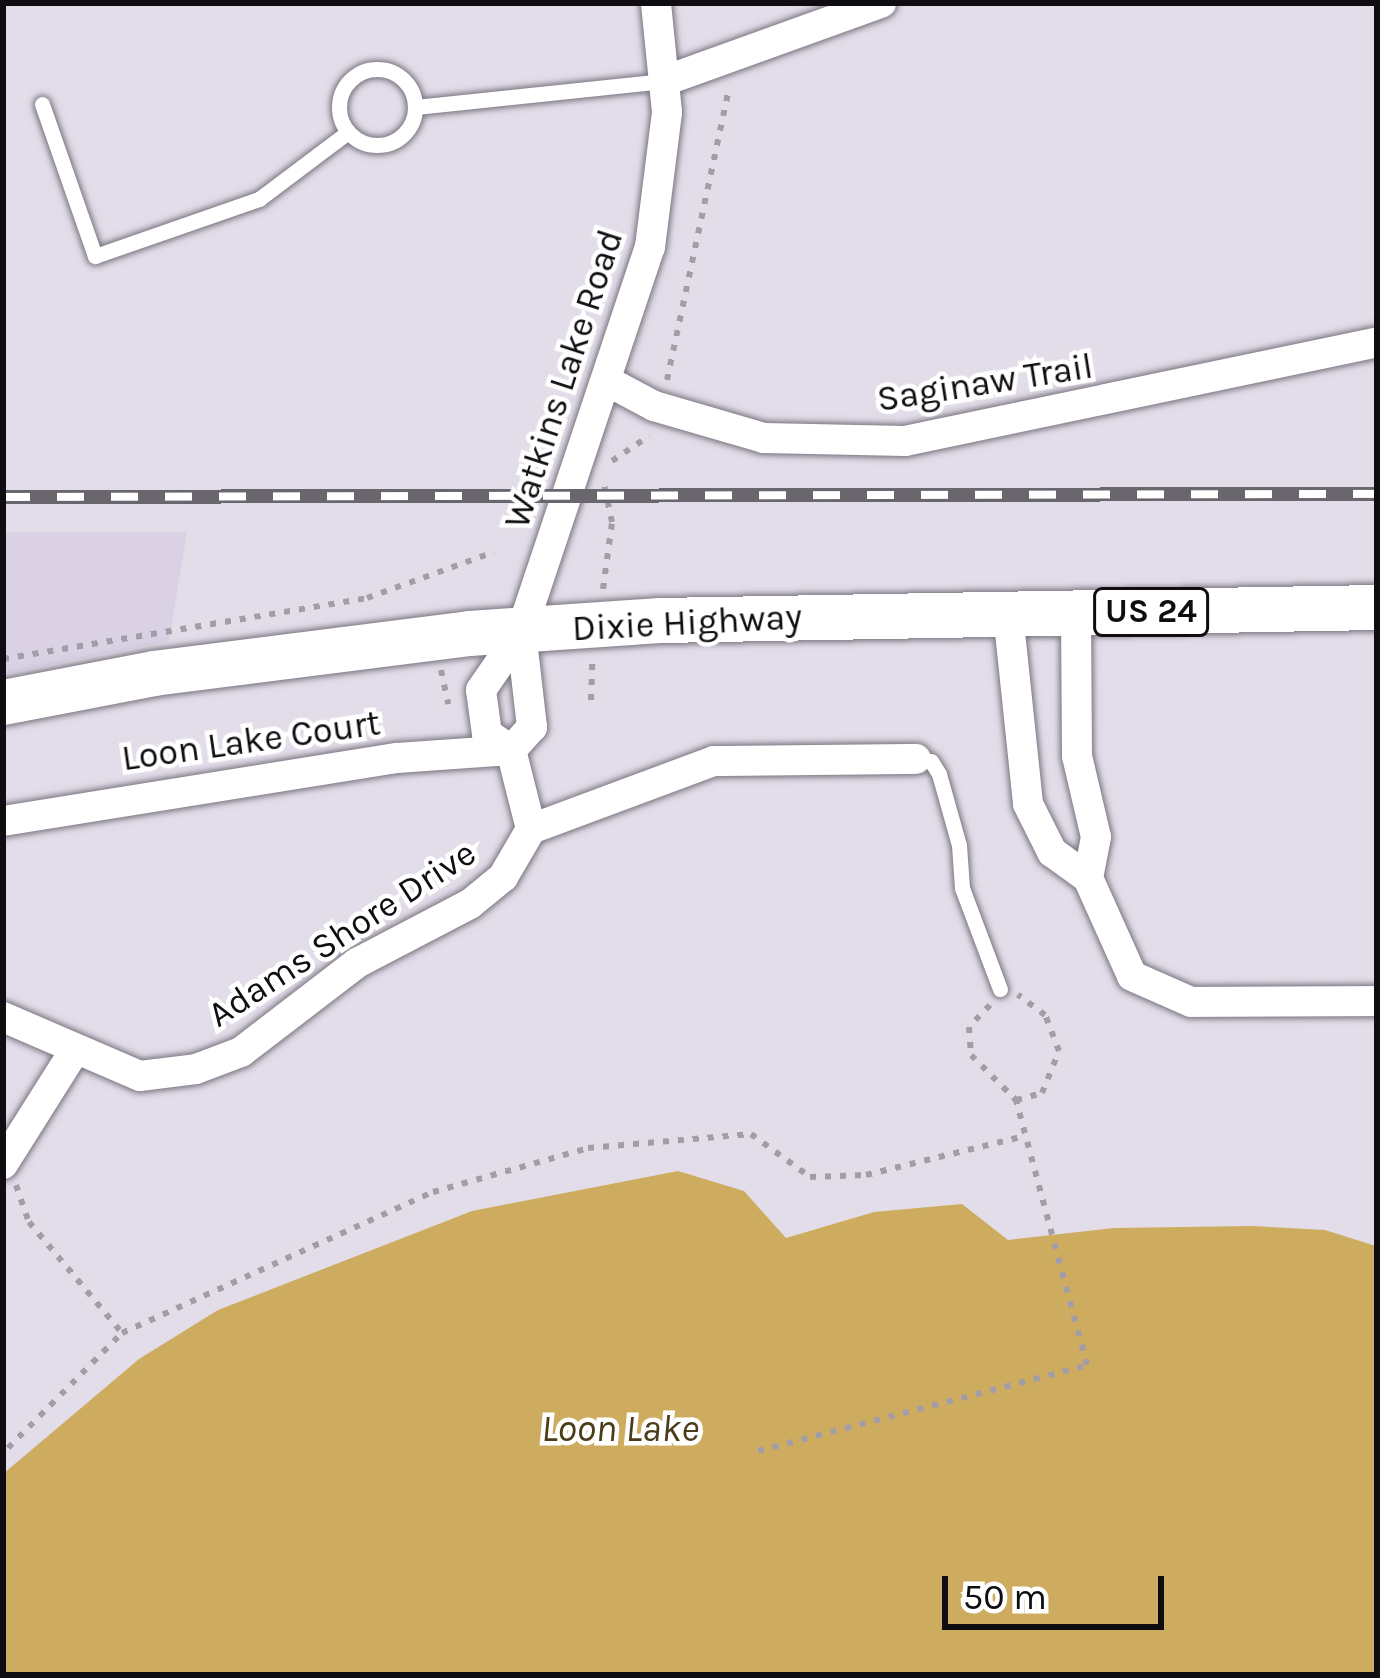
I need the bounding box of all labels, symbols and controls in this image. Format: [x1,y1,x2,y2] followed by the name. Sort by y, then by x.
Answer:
[495,224,633,534] street label: Watkins Lake Road
[874,345,1096,421] street label: Saginaw Trail
[1091,585,1211,639] road number: US 24
[571,595,803,651] street label: Dixie Highway
[119,701,383,781] street label: Loon Lake Court
[200,831,484,1037] street label: Adams Shore Drive
[541,1405,699,1451] water label: Loon Lake
[948,1552,1170,1626] scale bar
[963,1576,1047,1618] text: 50 m

